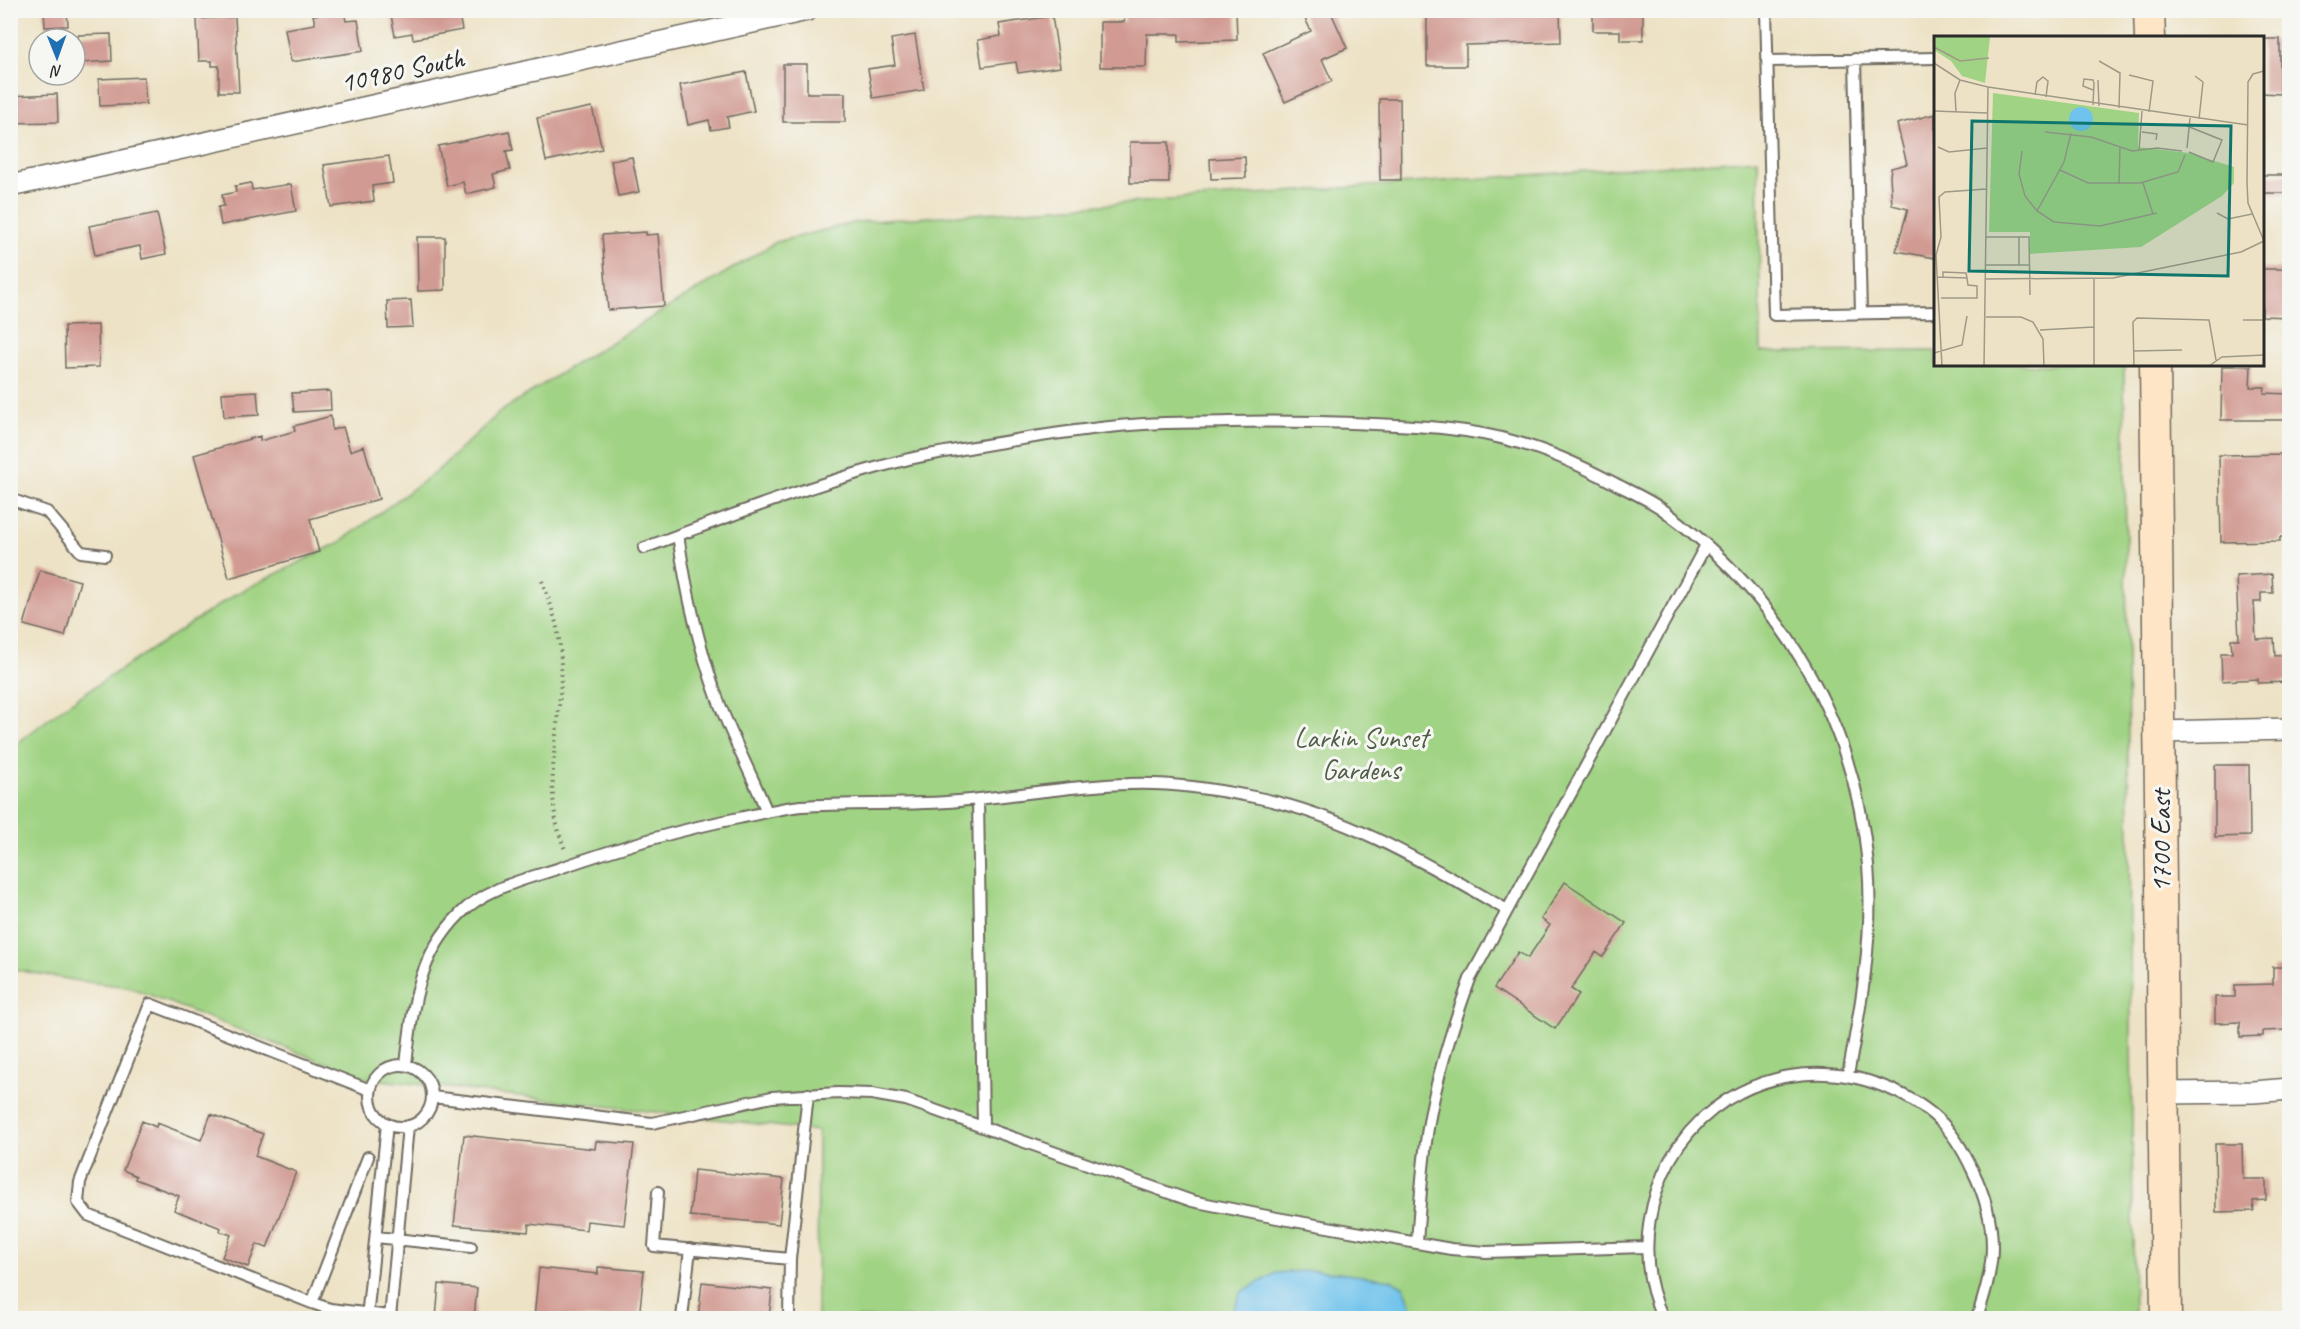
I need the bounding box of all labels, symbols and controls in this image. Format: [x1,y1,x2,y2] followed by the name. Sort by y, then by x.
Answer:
[27,27,87,87] north arrow
[1934,36,2264,366] inset map
[337,40,468,100] street label: 10980 South
[49,61,62,81] text: N
[1294,720,1432,787] park label: Larkin Sunset Gardens
[2143,787,2178,893] street label: 1700 East

